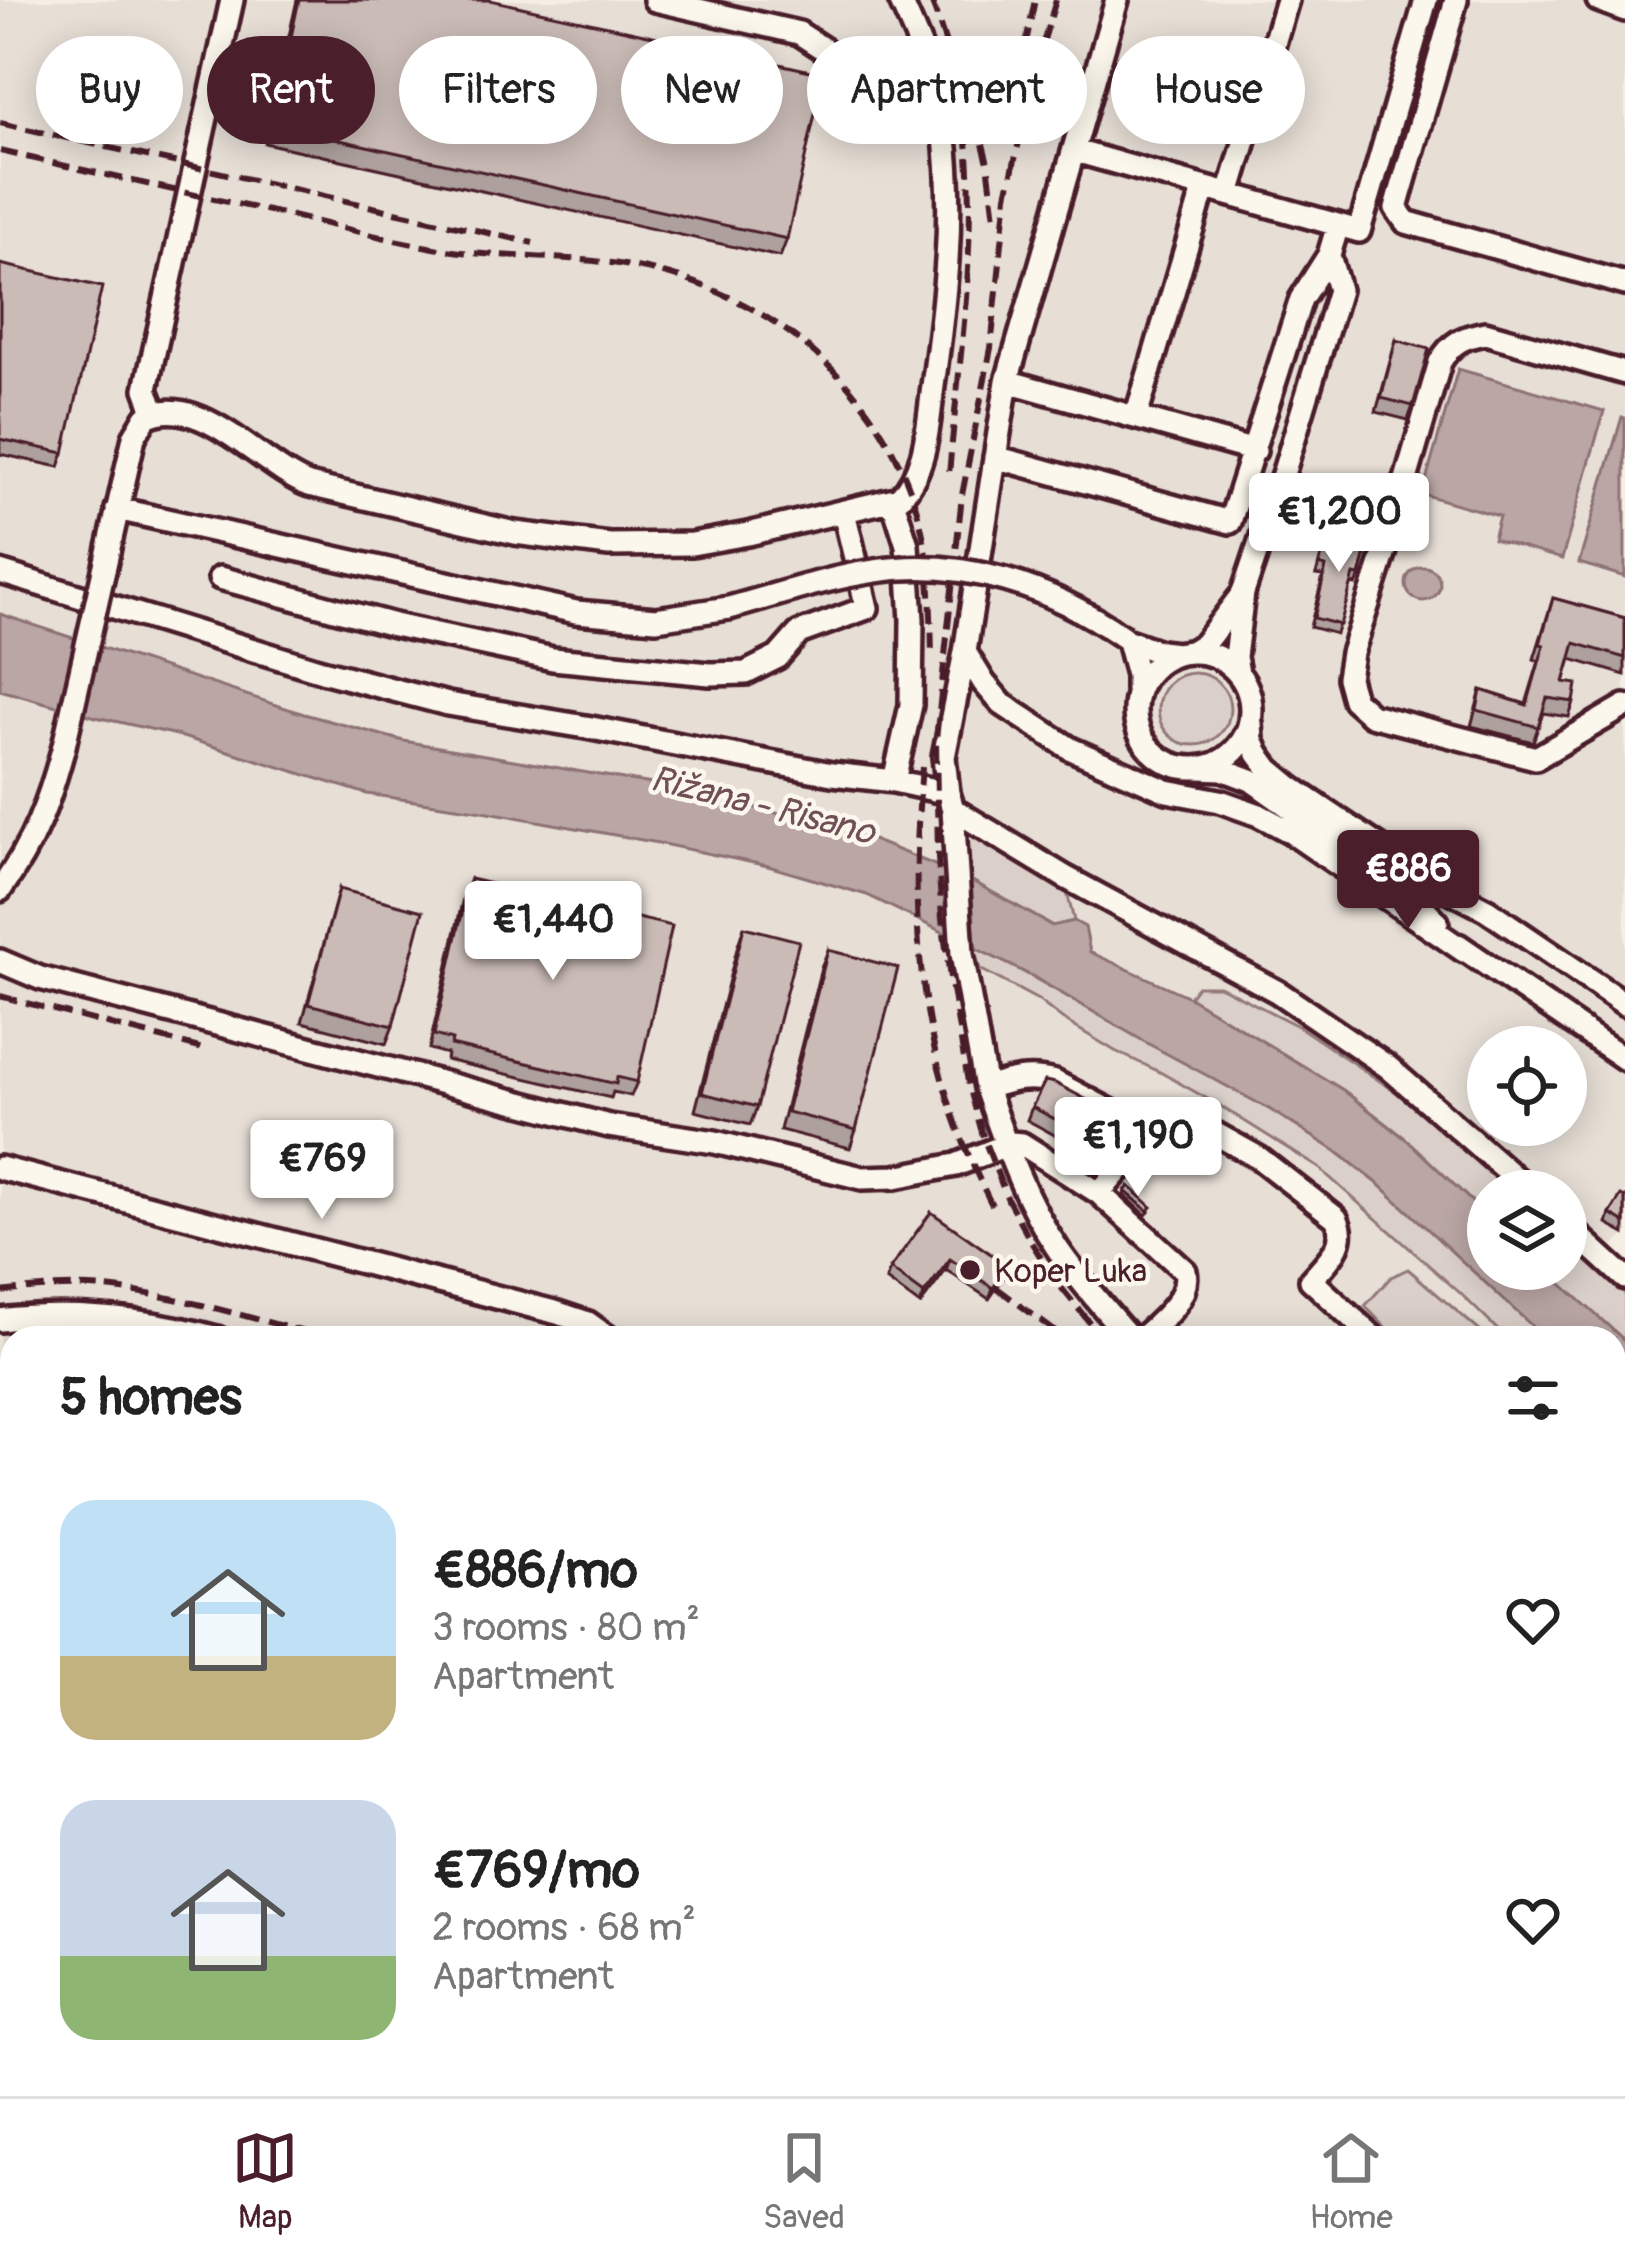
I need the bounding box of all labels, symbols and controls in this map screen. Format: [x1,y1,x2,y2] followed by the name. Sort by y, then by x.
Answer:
[36,36,183,144] chip: Buy
[207,36,375,144] chip: Rent
[399,36,597,144] chip: Filters
[621,36,783,144] chip: New
[807,36,1087,144] chip: Apartment
[1111,36,1305,144] chip: House
[1241,473,1437,575] pin: €1,200
[1276,487,1402,536] text: €1,200
[646,756,882,856] water label: Rižana - Risano
[1337,830,1479,932] pin: €886
[1364,844,1452,893] text: €886
[455,881,651,983] pin: €1,440
[492,895,614,944] text: €1,440
[1467,1026,1587,1290] map controls
[1467,1026,1587,1146] button: locate
[1040,1097,1236,1199] pin: €1,190
[1082,1111,1194,1160] text: €1,190
[251,1120,393,1222] pin: €769
[277,1134,367,1183] text: €769
[1467,1170,1587,1290] button: layers
[994,1251,1147,1292] place label: Koper Luka
[957,1257,983,1283] marker: Koper Luka
[1500,1365,1566,1431] icon: filters
[60,1366,242,1430] text: 5 homes
[432,1539,638,1603] text: €886/mo
[156,1548,300,1692] icon: home
[1500,1587,1566,1653] icon: heart
[432,1603,700,1652] text: 3 rooms · 80 m²
[432,1652,614,1701] text: Apartment
[432,1839,640,1903] text: €769/mo
[156,1848,300,1992] icon: home
[1500,1887,1566,1953] icon: heart
[432,1903,696,1952] text: 2 rooms · 68 m²
[432,1952,614,2001] text: Apartment
[232,2125,298,2238] tab: Map
[763,2125,845,2238] tab: Saved
[1309,2125,1393,2238] tab: Home

